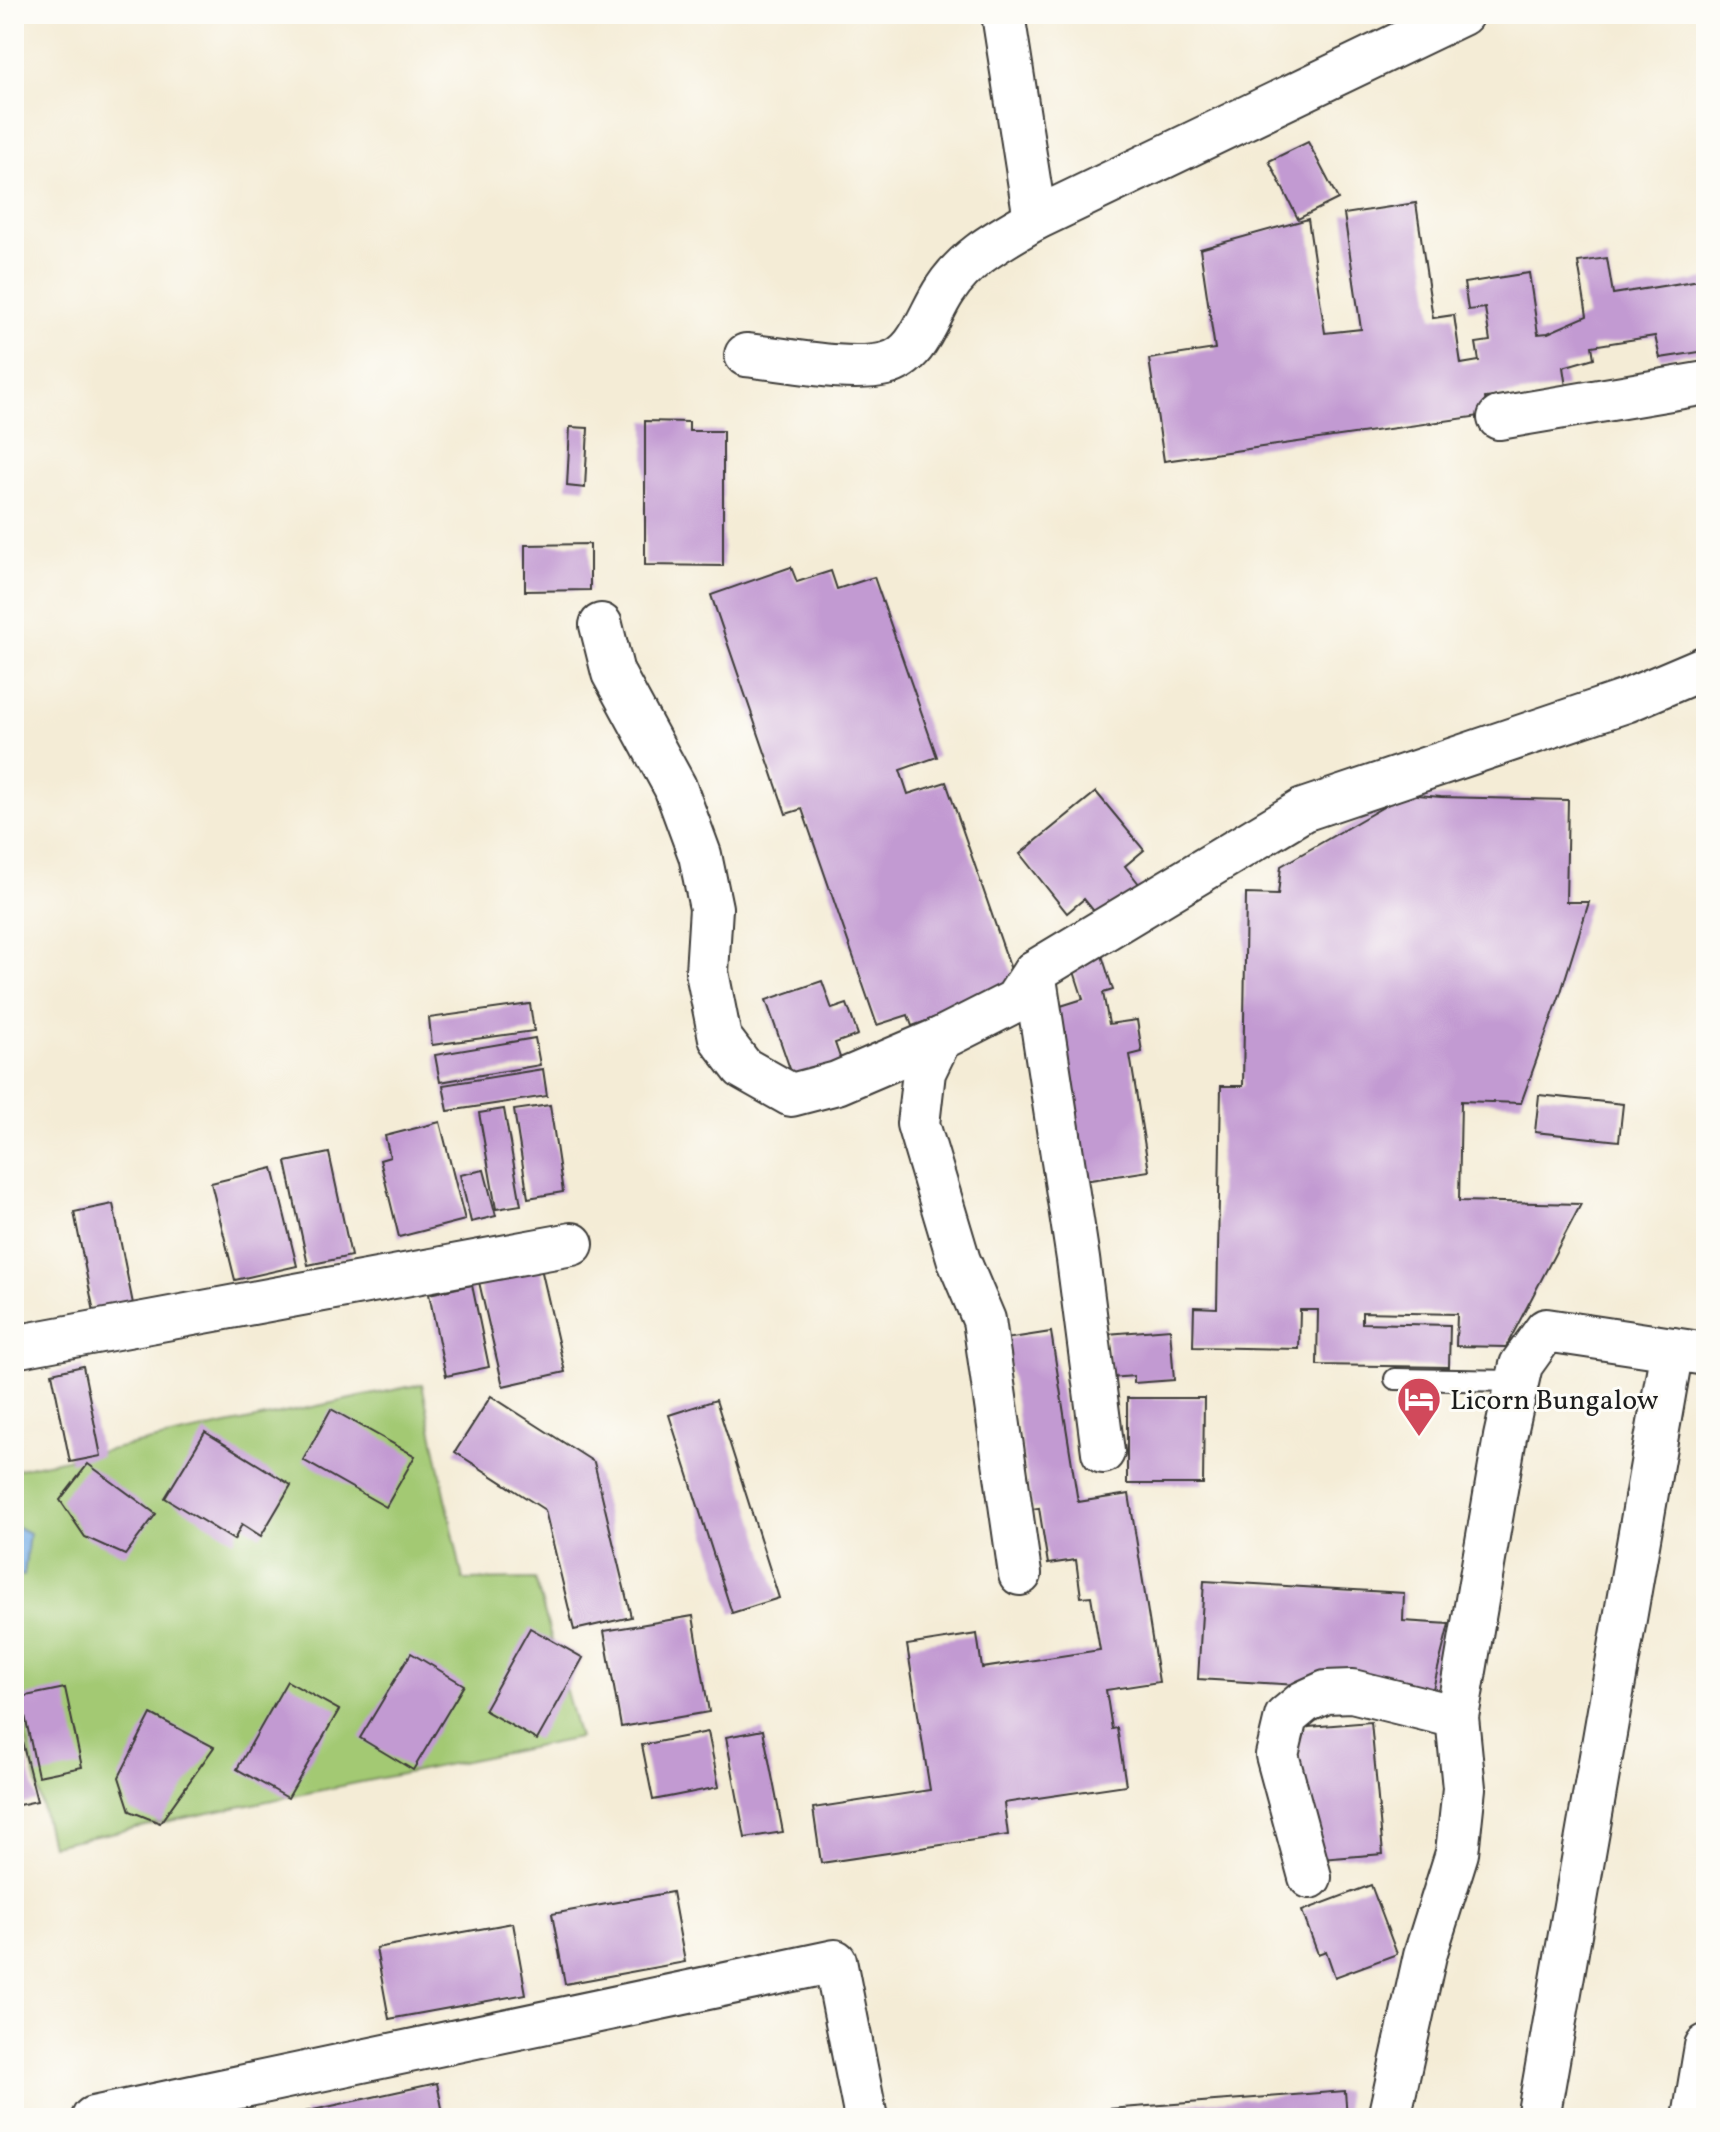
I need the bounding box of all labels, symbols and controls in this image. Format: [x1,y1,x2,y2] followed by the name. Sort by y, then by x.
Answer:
[1395,1375,1443,1438] hotel icon: Licorn Bungalow
[1450,1382,1659,1421] place label: Licorn Bungalow

